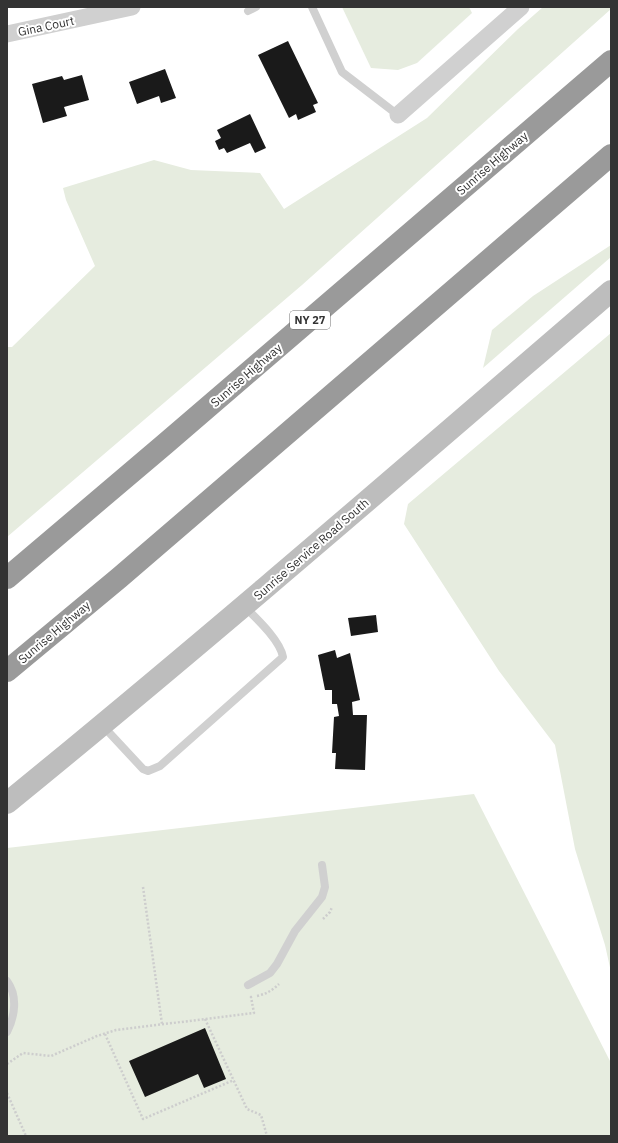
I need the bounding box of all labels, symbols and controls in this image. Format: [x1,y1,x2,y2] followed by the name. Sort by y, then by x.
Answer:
[17,13,75,39] street label: Gina Court
[453,128,531,198] street label: Sunrise Highway
[290,311,330,329] road number: NY 27
[207,340,285,410] street label: Sunrise Highway
[250,495,372,603] street label: Sunrise Service Road South
[15,598,93,666] street label: Sunrise Highway

